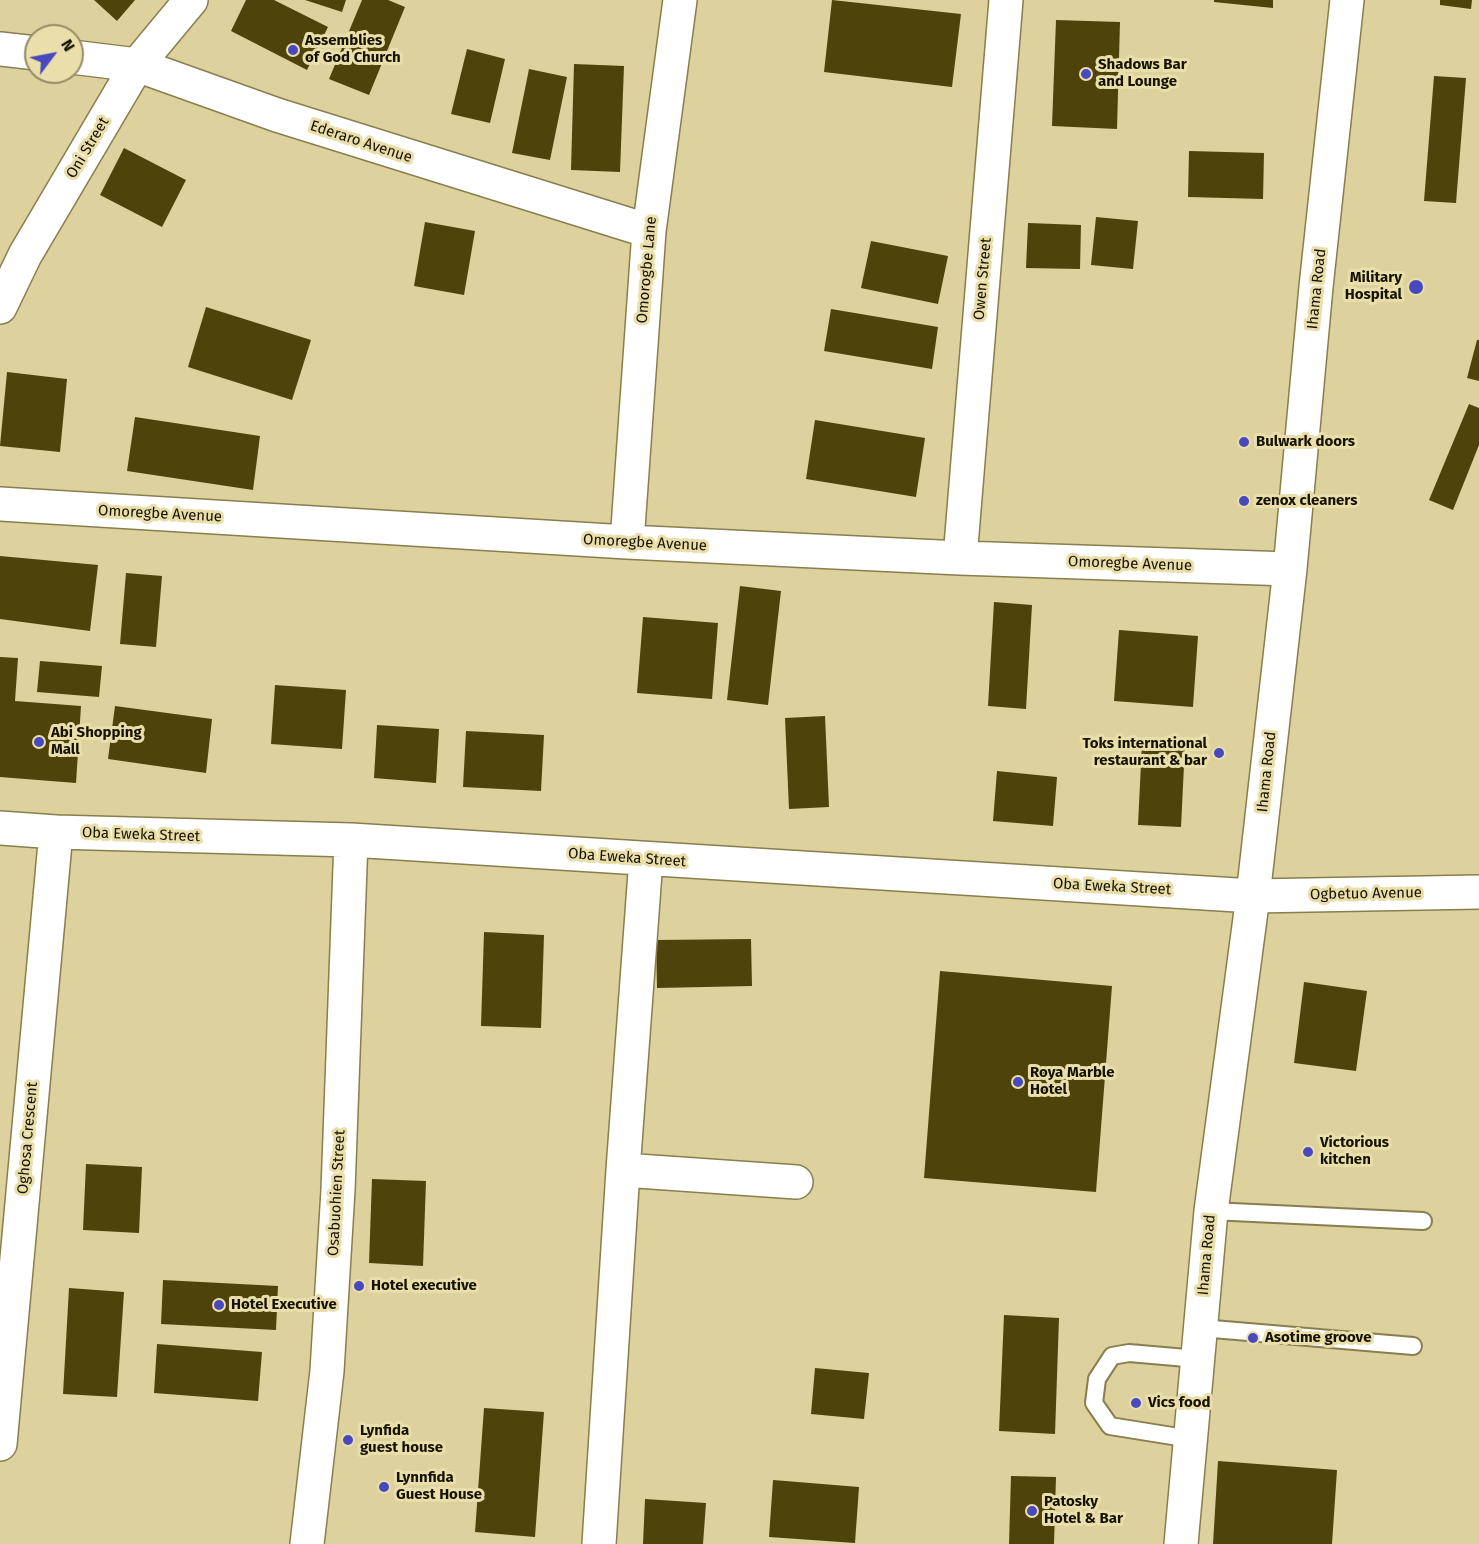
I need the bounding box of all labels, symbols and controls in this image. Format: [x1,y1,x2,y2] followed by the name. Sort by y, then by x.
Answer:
[24,24,84,84] north arrow
[305,32,401,67] place label: Assemblies of God Church
[57,36,79,55] text: N
[286,43,300,57] marker: Assemblies of God Church
[1098,56,1187,91] place label: Shadows Bar and Lounge
[1079,67,1093,81] marker: Shadows Bar and Lounge
[63,114,113,182] street label: Oni Street
[308,117,414,167] street label: Ederaro Avenue
[633,216,661,324] street label: Omorogbe Lane
[970,237,996,321] street label: Owen Street
[1304,248,1330,330] street label: Ihama Road
[1345,269,1402,304] place label: Military Hospital
[1407,278,1425,296] marker: Military Hospital
[1256,433,1355,451] place label: Bulwark doors
[1237,435,1251,449] marker: Bulwark doors
[1256,492,1357,510] place label: zenox cleaners
[1237,494,1251,508] marker: zenox cleaners
[98,502,222,526] street label: Omoregbe Avenue
[583,531,707,555] street label: Omoregbe Avenue
[1068,553,1192,575] street label: Omoregbe Avenue
[51,724,142,759] place label: Abi Shopping Mall
[1254,731,1280,813] street label: Ihama Road
[32,735,46,749] marker: Abi Shopping Mall
[1082,735,1207,770] place label: Toks international restaurant & bar
[1212,746,1226,760] marker: Toks international restaurant & bar
[82,824,200,846] street label: Oba Eweka Street
[567,845,687,871] street label: Oba Eweka Street
[1052,875,1172,899] street label: Oba Eweka Street
[1310,884,1422,904] street label: Ogbetuo Avenue
[1030,1064,1115,1099] place label: Roya Marble Hotel
[1011,1075,1025,1089] marker: Roya Marble Hotel
[14,1081,42,1195] street label: Oghosa Crescent
[325,1129,349,1257] street label: Osabuohien Street
[1320,1134,1389,1169] place label: Victorious kitchen
[1301,1145,1315,1159] marker: Victorious kitchen
[1195,1214,1219,1296] street label: Ihama Road
[371,1277,477,1295] place label: Hotel executive
[352,1279,366,1293] marker: Hotel executive
[231,1296,337,1314] place label: Hotel Executive
[212,1298,226,1312] marker: Hotel Executive
[1265,1329,1371,1347] place label: Asotime groove
[1246,1331,1260,1345] marker: Asotime groove
[1148,1394,1210,1412] place label: Vics food
[1129,1396,1143,1410] marker: Vics food
[360,1422,443,1457] place label: Lynfida guest house
[341,1433,355,1447] marker: Lynfida guest house
[396,1469,482,1504] place label: Lynnfida Guest House
[377,1480,391,1494] marker: Lynnfida Guest House
[1044,1493,1123,1528] place label: Patosky Hotel & Bar
[1025,1504,1039,1518] marker: Patosky Hotel & Bar

